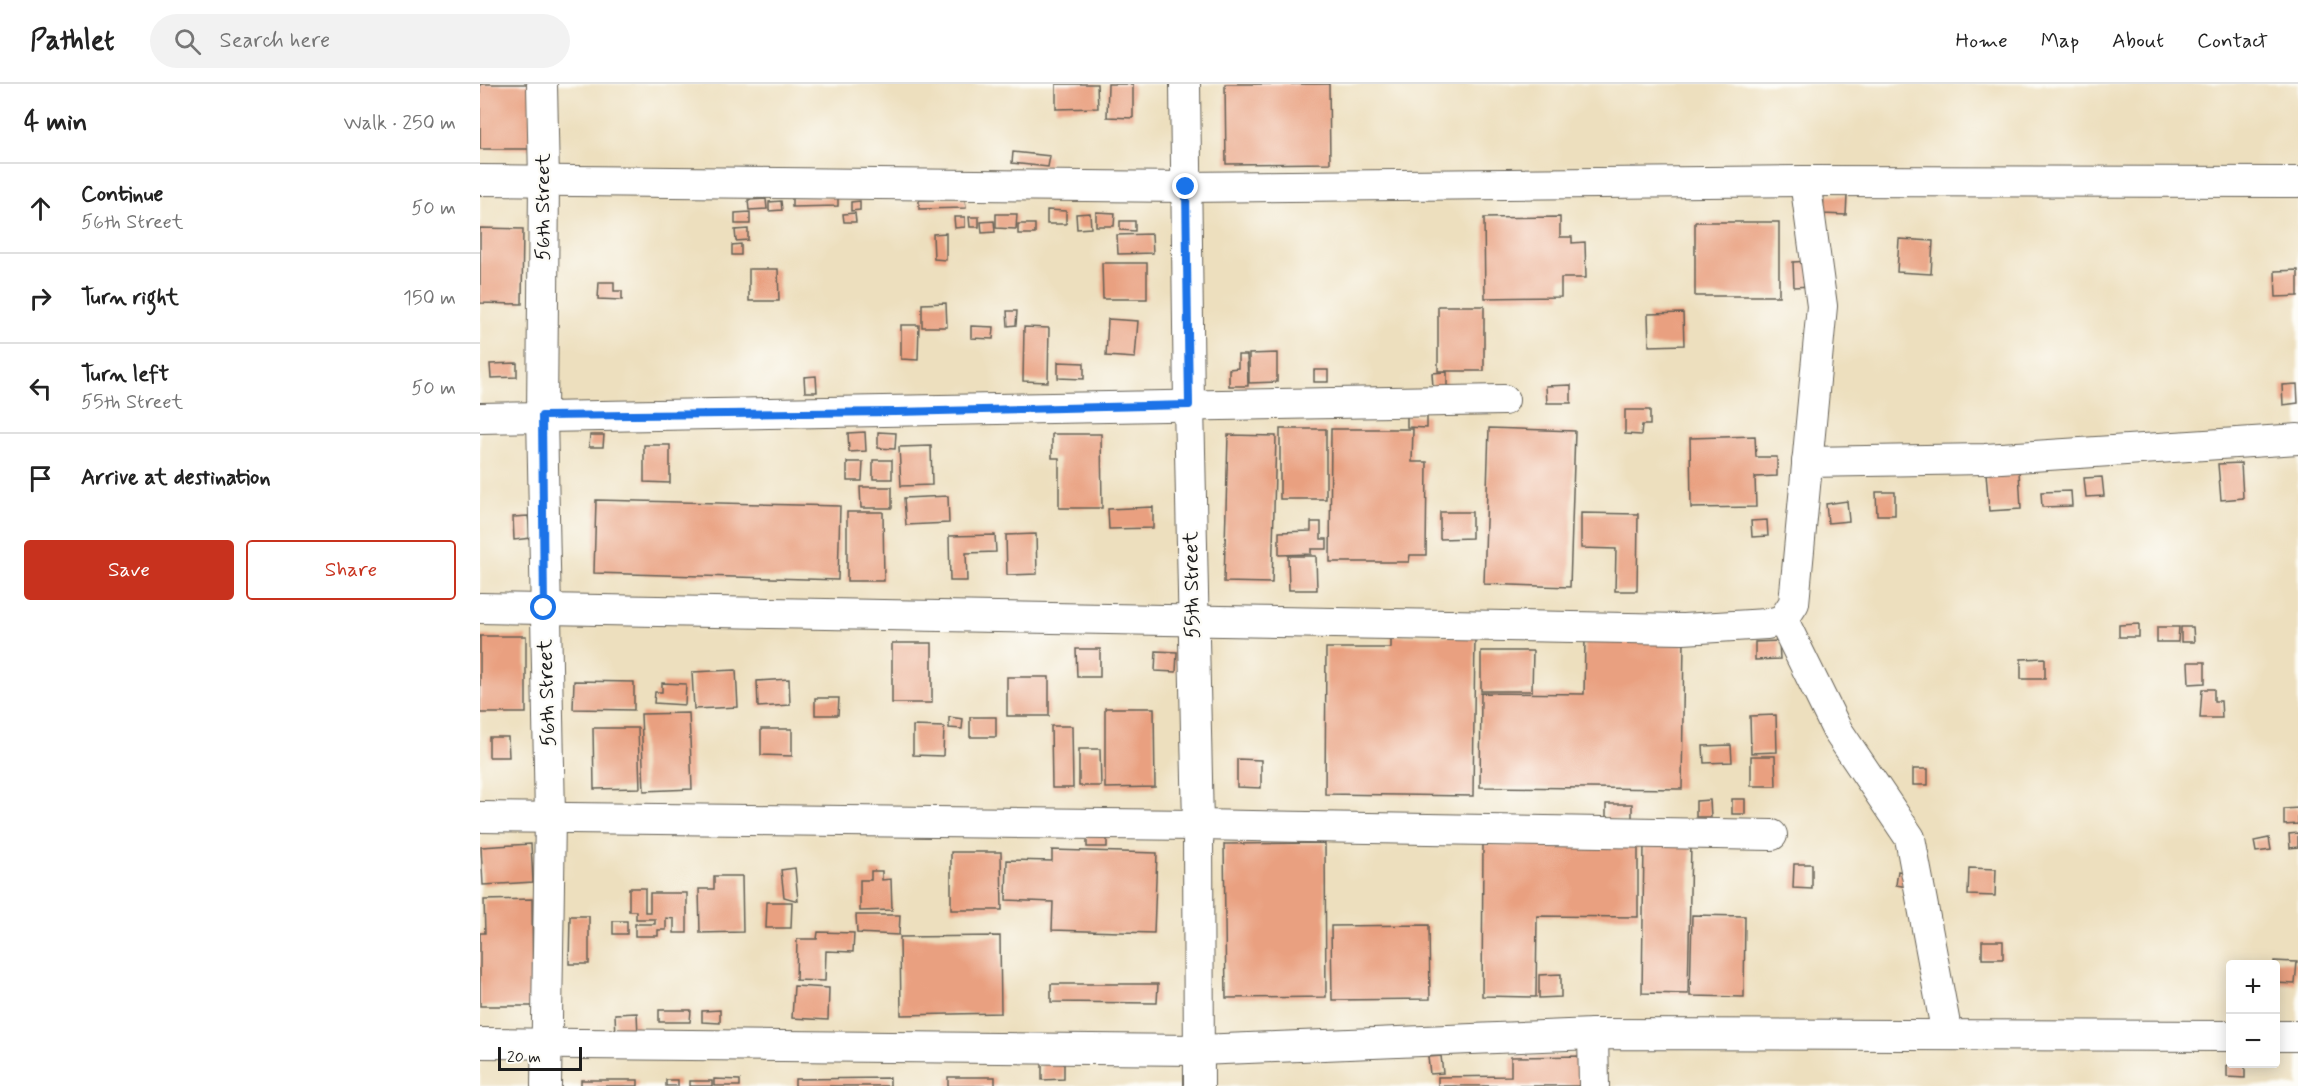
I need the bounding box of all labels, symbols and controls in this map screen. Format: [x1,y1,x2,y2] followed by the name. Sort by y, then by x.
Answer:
[150,14,570,68] search box
[30,23,114,60] text: Pathlet
[171,25,204,58] icon: search
[219,27,330,55] text: Search here
[1956,27,2008,55] text: Home
[2041,27,2079,55] text: Map
[2112,27,2164,55] text: About
[2197,27,2268,55] text: Contact
[24,106,87,140] text: 4 min
[344,110,456,137] text: Walk · 250 m
[529,152,557,261] street label: 56th Street
[1172,173,1198,199] route end
[81,181,163,209] text: Continue
[24,192,57,225] icon: ahead
[411,195,456,222] text: 50 m
[81,209,184,236] text: 56th Street
[24,282,57,315] icon: right
[81,284,179,312] text: Turn right
[403,285,456,312] text: 150 m
[81,361,169,389] text: Turn left
[24,372,57,405] icon: left
[411,375,456,402] text: 50 m
[81,389,183,416] text: 55th Street
[24,462,57,495] icon: arrive
[81,464,271,492] text: Arrive at destination
[1177,530,1207,639] street label: 55th Street
[24,540,234,600] button: Save
[246,540,456,600] button: Share
[530,594,556,620] route start
[531,638,563,747] street label: 56th Street
[2226,960,2280,1068] map controls
[2226,960,2280,1014] button: +
[2226,1014,2280,1068] button: −
[498,1044,582,1072] scale bar
[507,1047,541,1068] text: 20 m

